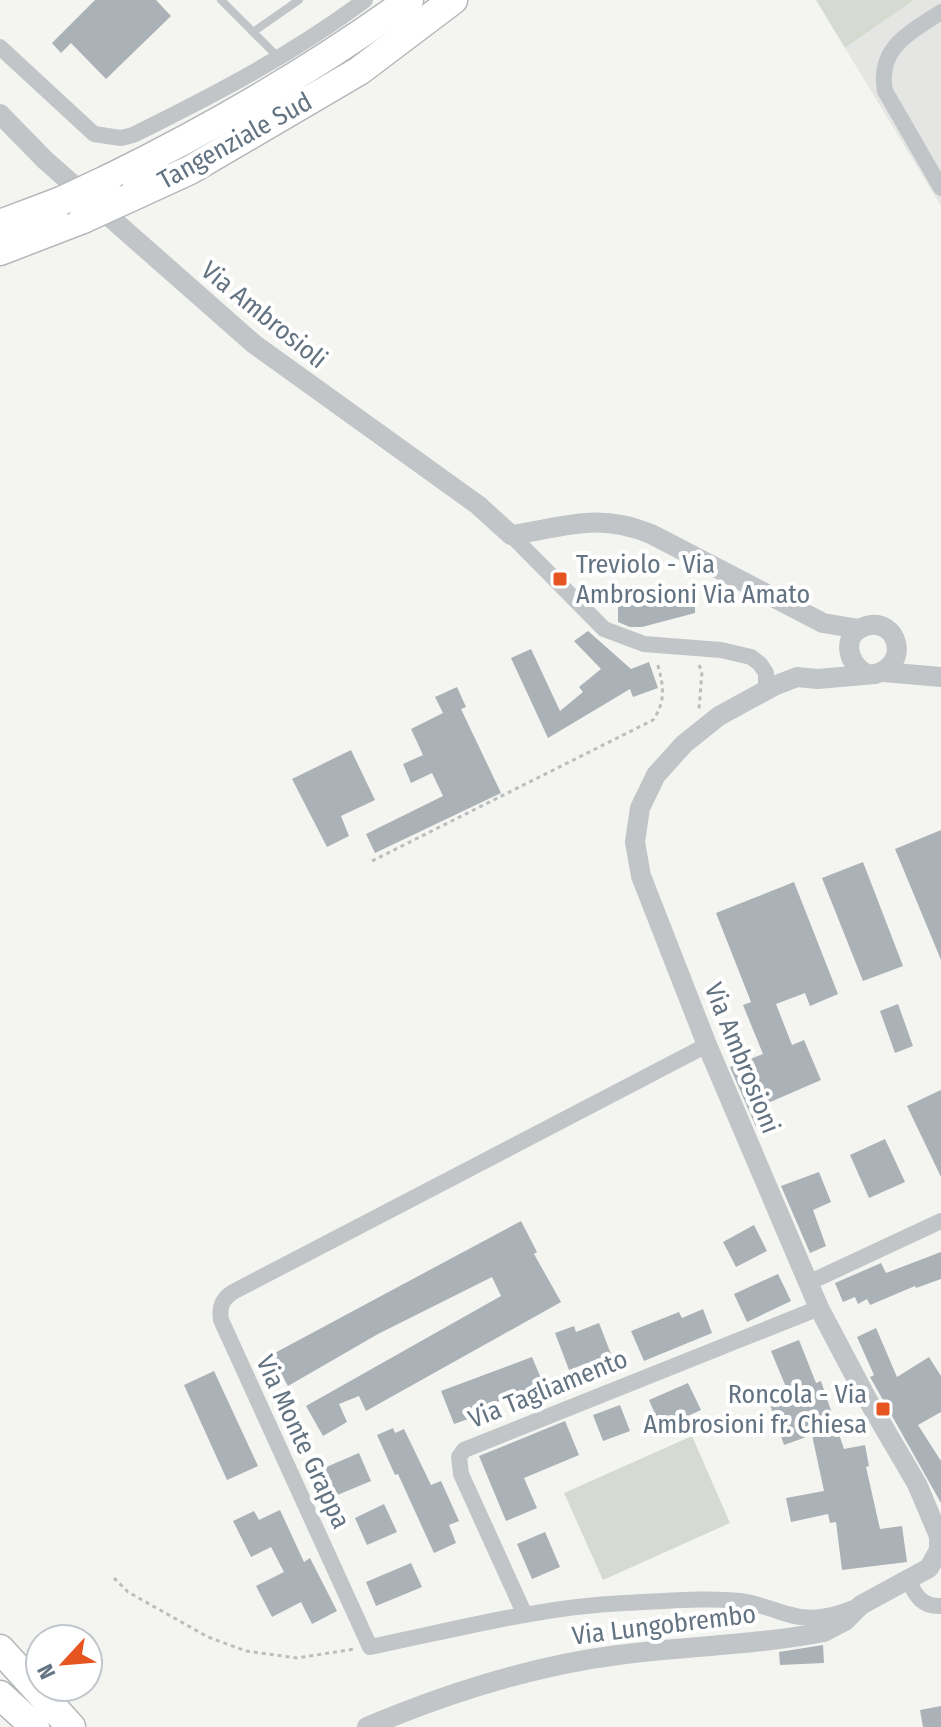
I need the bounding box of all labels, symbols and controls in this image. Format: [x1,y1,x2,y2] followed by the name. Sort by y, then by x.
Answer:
[153,86,317,196] street label: Tangenziale Sud
[195,255,333,375] street label: Via Ambrosioli
[576,549,810,610] place label: Treviolo - Via Ambrosioni Via Amato
[551,570,569,588] marker: Treviolo - Via Ambrosioni Via Amato
[698,978,786,1138] street label: Via Ambrosioni
[464,1343,632,1435] street label: Via Tagliamento
[249,1350,357,1534] street label: Via Monte Grappa
[644,1379,867,1440] place label: Roncola - Via Ambrosioni fr. Chiesa
[874,1400,892,1418] marker: Roncola - Via Ambrosioni fr. Chiesa
[570,1598,758,1652] street label: Via Lungobrembo
[24,1623,104,1703] north arrow
[31,1660,61,1683] text: N

